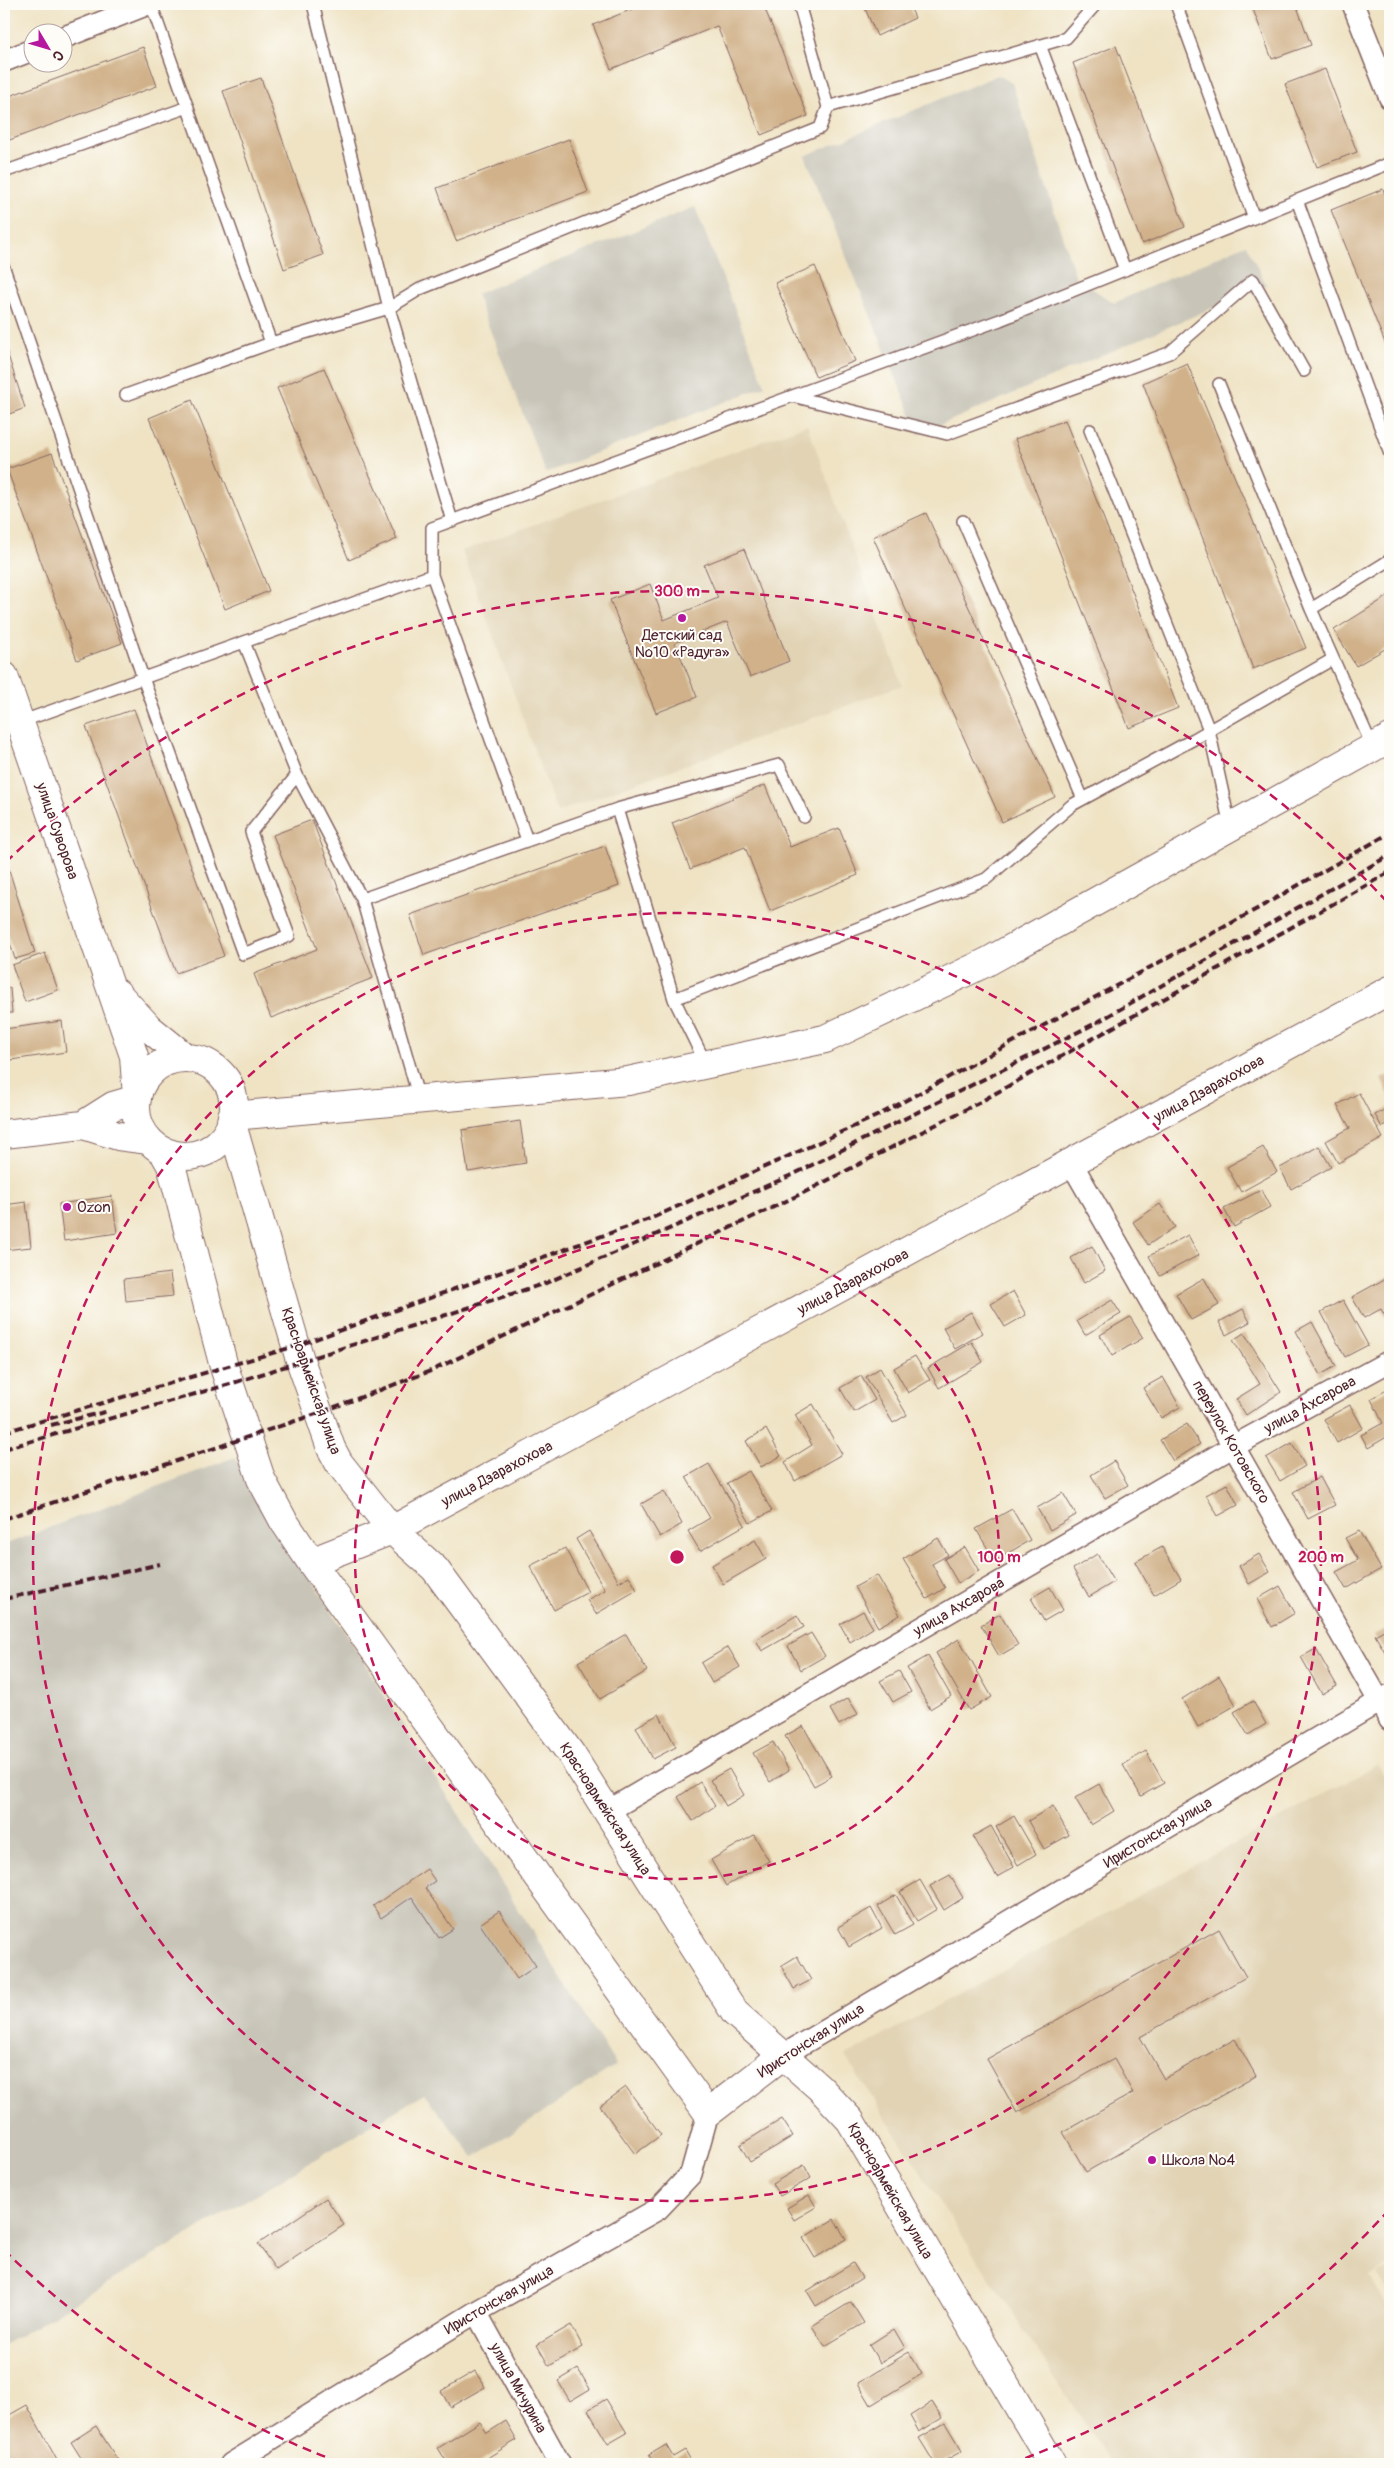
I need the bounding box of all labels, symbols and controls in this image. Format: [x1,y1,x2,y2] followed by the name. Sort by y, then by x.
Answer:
[22,22,72,72] north arrow
[48,47,67,65] text: С
[654,582,700,601] text: 300 m
[676,612,688,624] marker: Детский сад №10 «Радуга»
[635,626,730,662] place label: Детский сад №10 «Радуга»
[31,779,82,882] street label: улица Суворова
[1150,1051,1268,1128] street label: улица Дзарахохова
[77,1198,111,1217] place label: Ozon
[61,1201,73,1213] marker: Ozon
[793,1245,912,1320] street label: улица Дзарахохова
[277,1305,345,1457] street label: Красноармейская улица
[1260,1372,1359,1439] street label: улица Ахсарова
[1188,1377,1274,1507] street label: переулок Котовского
[437,1437,556,1512] street label: улица Дзарахохова
[668,1548,686,1566] centre of rings
[978,1548,1020,1567] text: 100 m
[1298,1548,1344,1567] text: 200 m
[909,1573,1008,1641] street label: улица Ахсарова
[555,1739,655,1879] street label: Красноармейская улица
[1100,1793,1216,1873] street label: Иристонская улица
[754,1999,868,2082] street label: Иристонская улица
[843,2119,937,2263] street label: Красноармейская улица
[1162,2151,1235,2170] place label: Школа №4
[1146,2154,1158,2166] marker: Школа №4
[441,2261,557,2339] street label: Иристонская улица
[485,2339,551,2436] street label: улица Мичурина

